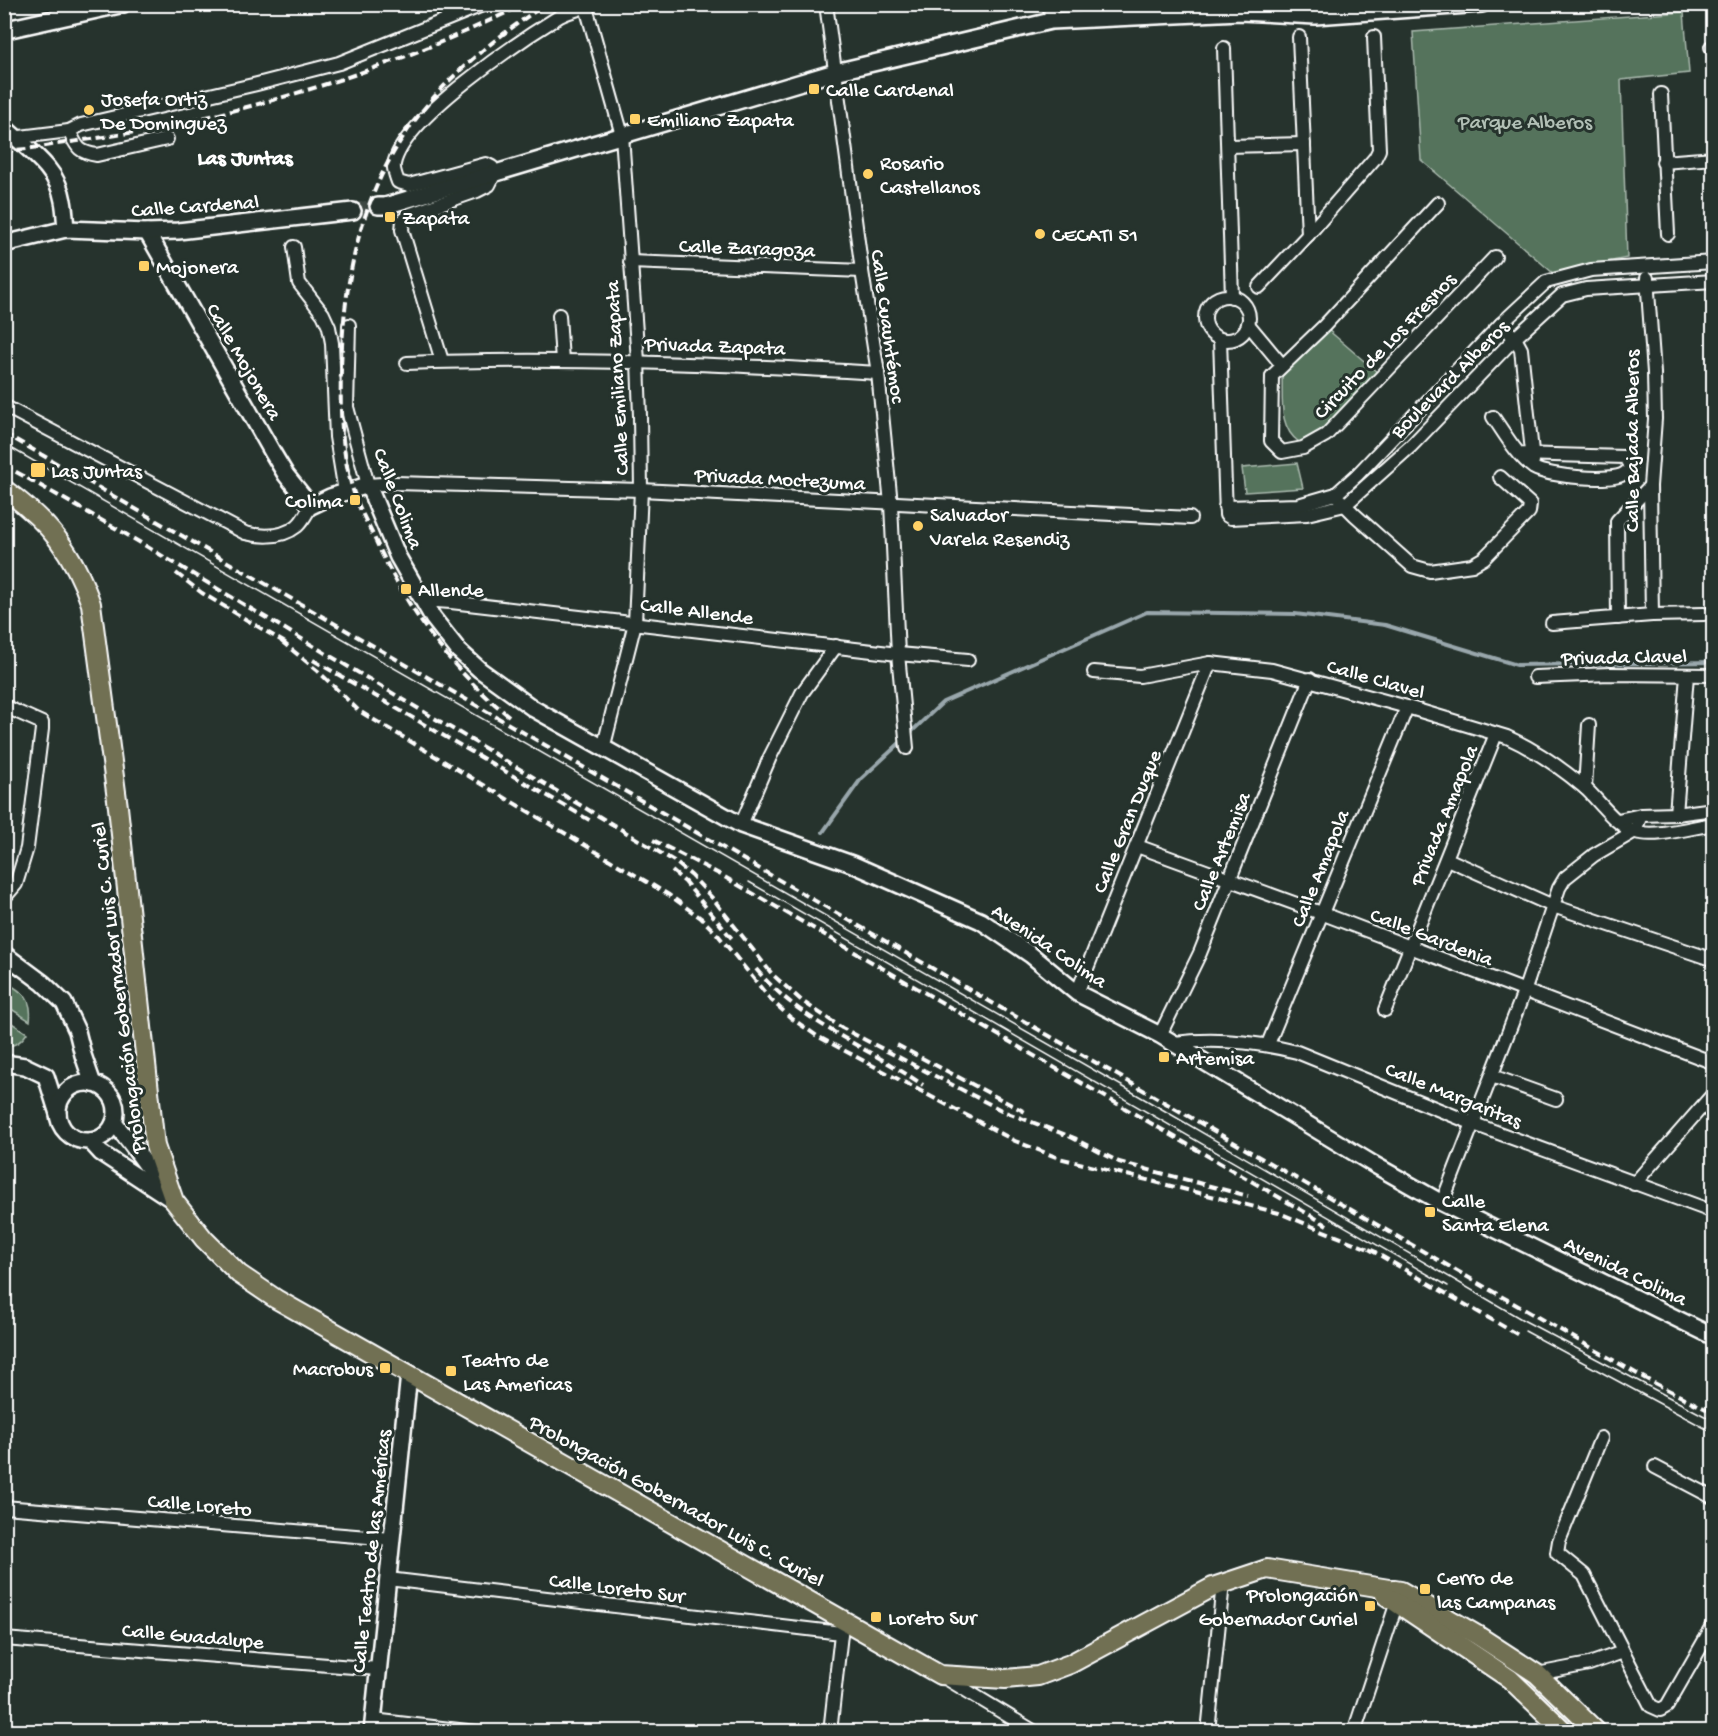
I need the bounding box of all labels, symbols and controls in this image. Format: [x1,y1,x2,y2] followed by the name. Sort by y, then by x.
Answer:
[826,80,954,105] place label: Calle Cardenal
[807,82,821,96] marker: Calle Cardenal
[99,89,227,138] place label: Josefa Ortiz De Dominguez
[82,103,96,117] marker: Josefa Ortiz De Dominguez
[647,110,795,135] place label: Emiliano Zapata
[628,112,642,126] marker: Emiliano Zapata
[1457,112,1593,137] park label: Parque Alberos
[197,147,295,173] district label: Las Juntas
[880,153,981,202] place label: Rosario Castellanos
[861,167,875,181] marker: Rosario Castellanos
[131,192,260,225] street label: Calle Cardenal
[402,208,471,233] place label: Zapata
[383,210,397,224] marker: Zapata
[1052,225,1138,250] place label: CECATI 51
[1033,227,1047,241] marker: CECATI 51
[678,236,817,265] street label: Calle Zaragoza
[862,248,909,406] street label: Calle Cuauhtémoc
[156,257,240,282] place label: Mojonera
[137,259,151,273] marker: Mojonera
[1310,268,1464,426] street label: Circuito de Los Fresnos
[602,279,637,476] street label: Calle Emiliano Zapata
[199,300,286,427] street label: Calle Mojonera
[1386,315,1517,446] street label: Boulevard Alberos
[643,334,787,363] street label: Privada Zapata
[1622,349,1647,532] street label: Calle Bajada Alberos
[365,445,427,555] street label: Calle Colima
[29,461,47,479] marker: Las Juntas
[51,461,143,486] place label: Las Juntas
[693,464,867,499] street label: Privada Moctezuma
[285,491,344,516] place label: Colima
[348,493,362,507] marker: Colima
[929,505,1070,554] place label: Salvador Varela Resendiz
[911,519,925,533] marker: Salvador Varela Resendiz
[418,580,485,605] place label: Allende
[399,582,413,596] marker: Allende
[639,594,756,633] street label: Calle Allende
[1560,646,1687,673] street label: Privada Clavel
[1323,655,1427,707] street label: Calle Clavel
[1406,741,1486,891] street label: Privada Amapola
[1089,746,1170,898] street label: Calle Gran Duque
[1188,788,1259,915] street label: Calle Artemisa
[1287,806,1358,932] street label: Calle Amapola
[88,820,153,1156] street label: Prolongación Gobernador Luis C. Curiel
[986,900,1112,996] street label: Avenida Colima
[1366,904,1497,975] street label: Calle Gardenia
[1176,1048,1255,1073] place label: Artemisa
[1157,1050,1171,1064] marker: Artemisa
[1381,1058,1526,1137] street label: Calle Margaritas
[1442,1191,1550,1240] place label: Calle Santa Elena
[1423,1205,1437,1219] marker: Calle Santa Elena
[1559,1233,1691,1314] street label: Avenida Colima
[462,1350,573,1399] place label: Teatro de Las Americas
[293,1359,374,1384] place label: Macrobus
[378,1361,392,1375] marker: Macrobus
[444,1364,458,1378] marker: Teatro de Las Americas
[522,1411,827,1595] street label: Prolongación Gobernador Luis C. Curiel
[348,1427,399,1674] street label: Calle Teatro de las Américas
[147,1490,253,1524] street label: Calle Loreto
[1437,1568,1557,1617] place label: Cerro de las Campanas
[547,1570,687,1611] street label: Calle Loreto Sur
[1418,1582,1432,1596] marker: Cerro de las Campanas
[1199,1585,1358,1634] place label: Prolongación Gobernador Curiel
[1363,1599,1377,1613] marker: Prolongación Gobernador Curiel
[888,1608,978,1633] place label: Loreto Sur
[869,1610,883,1624] marker: Loreto Sur
[121,1620,266,1657] street label: Calle Guadalupe

